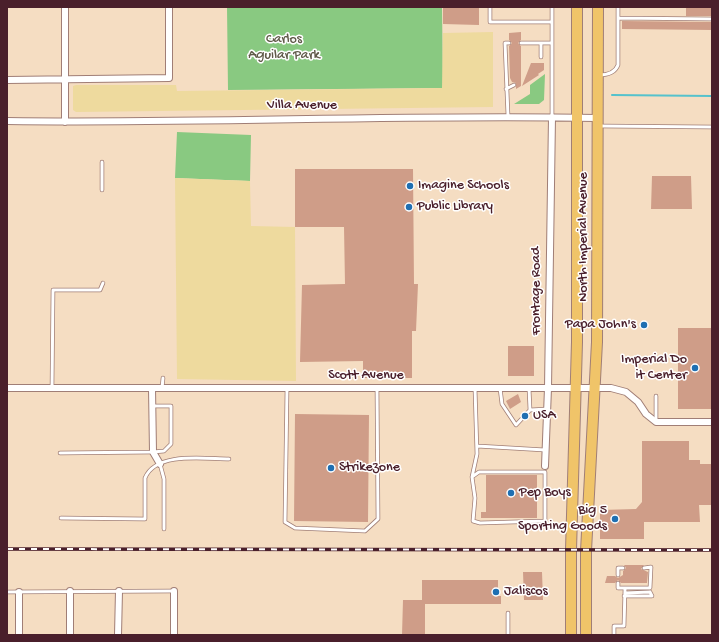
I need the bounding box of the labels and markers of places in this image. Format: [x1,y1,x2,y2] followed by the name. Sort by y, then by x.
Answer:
[418,178,509,194] place label: Imagine Schools
[405,181,415,191] marker: Imagine Schools
[417,199,493,215] place label: Public Library
[404,202,414,212] marker: Public Library
[565,317,636,333] place label: Papa John's
[639,320,649,330] marker: Papa John's
[621,352,687,384] place label: Imperial Do it Center
[690,363,700,373] marker: Imperial Do it Center
[533,408,556,424] place label: USA
[520,411,530,421] marker: USA
[339,460,400,476] place label: Strikezone
[326,463,336,473] marker: Strikezone
[519,485,571,501] place label: Pep Boys
[506,488,516,498] marker: Pep Boys
[518,503,607,536] place label: Big 5 Sporting Goods
[610,514,620,524] marker: Big 5 Sporting Goods
[504,584,548,600] place label: Jaliscos
[491,587,501,597] marker: Jaliscos

